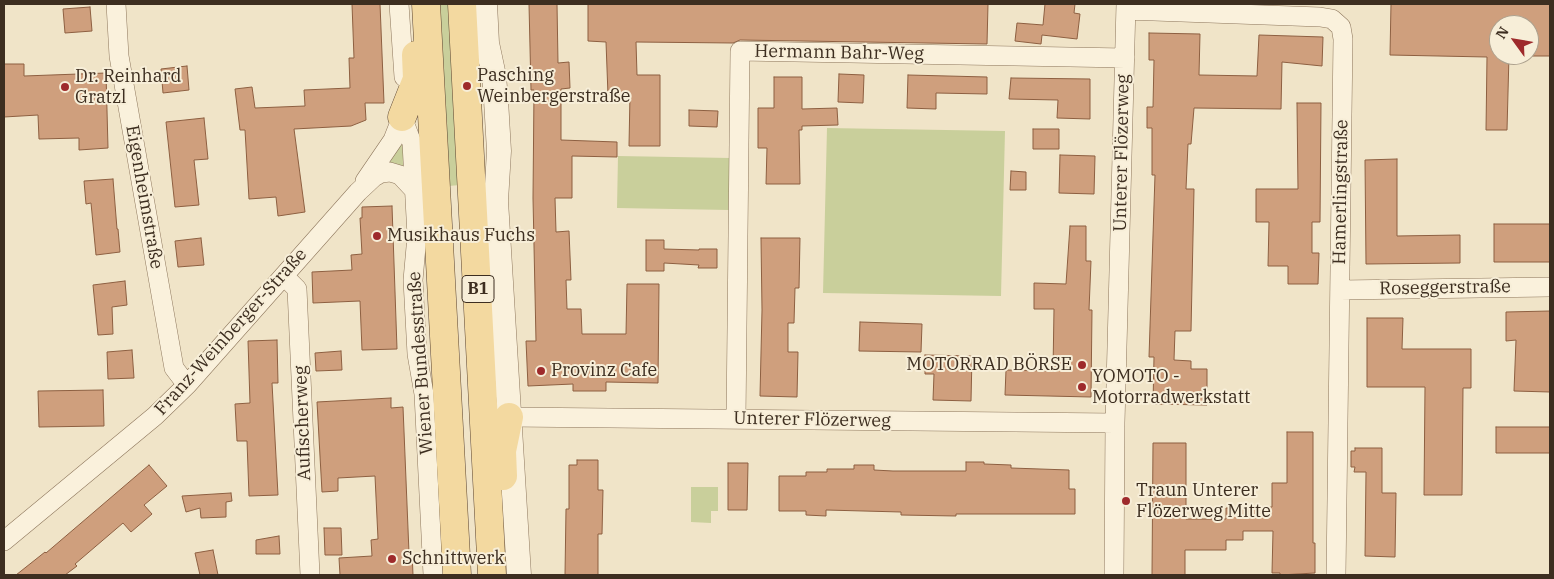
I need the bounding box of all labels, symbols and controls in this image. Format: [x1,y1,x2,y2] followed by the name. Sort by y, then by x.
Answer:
[1489,15,1539,65] north arrow
[1492,23,1513,42] text: N
[754,41,924,65] street label: Hermann Bahr-Weg
[477,65,630,108] place label: Pasching Weinbergerstraße
[75,66,182,108] place label: Dr. Reinhard Gratzl
[1110,74,1134,232] street label: Unterer Flözerweg
[461,80,473,92] marker: Pasching Weinbergerstraße
[59,81,71,93] marker: Dr. Reinhard Gratzl
[1329,119,1353,265] street label: Hamerlingstraße
[121,123,167,271] street label: Eigenheimstraße
[387,225,535,247] place label: Musikhaus Fuchs
[371,230,383,242] marker: Musikhaus Fuchs
[150,244,312,420] street label: Franz-Weinberger-Straße
[404,271,438,455] street label: Wiener Bundesstraße
[462,276,494,302] road number: B1
[1379,276,1511,300] street label: Roseggerstraße
[906,354,1072,376] place label: MOTORRAD BÖRSE
[1076,359,1088,371] marker: MOTORRAD BÖRSE
[551,360,657,382] place label: Provinz Cafe
[290,365,316,481] street label: Aufischerweg
[535,365,547,377] marker: Provinz Cafe
[1092,366,1250,408] place label: YOMOTO - Motorradwerkstatt
[1076,381,1088,393] marker: YOMOTO - Motorradwerkstatt
[733,408,891,432] street label: Unterer Flözerweg
[1136,480,1271,522] place label: Traun Unterer Flözerweg Mitte
[1120,495,1132,507] marker: Traun Unterer Flözerweg Mitte
[402,548,505,570] place label: Schnittwerk
[386,553,398,565] marker: Schnittwerk

